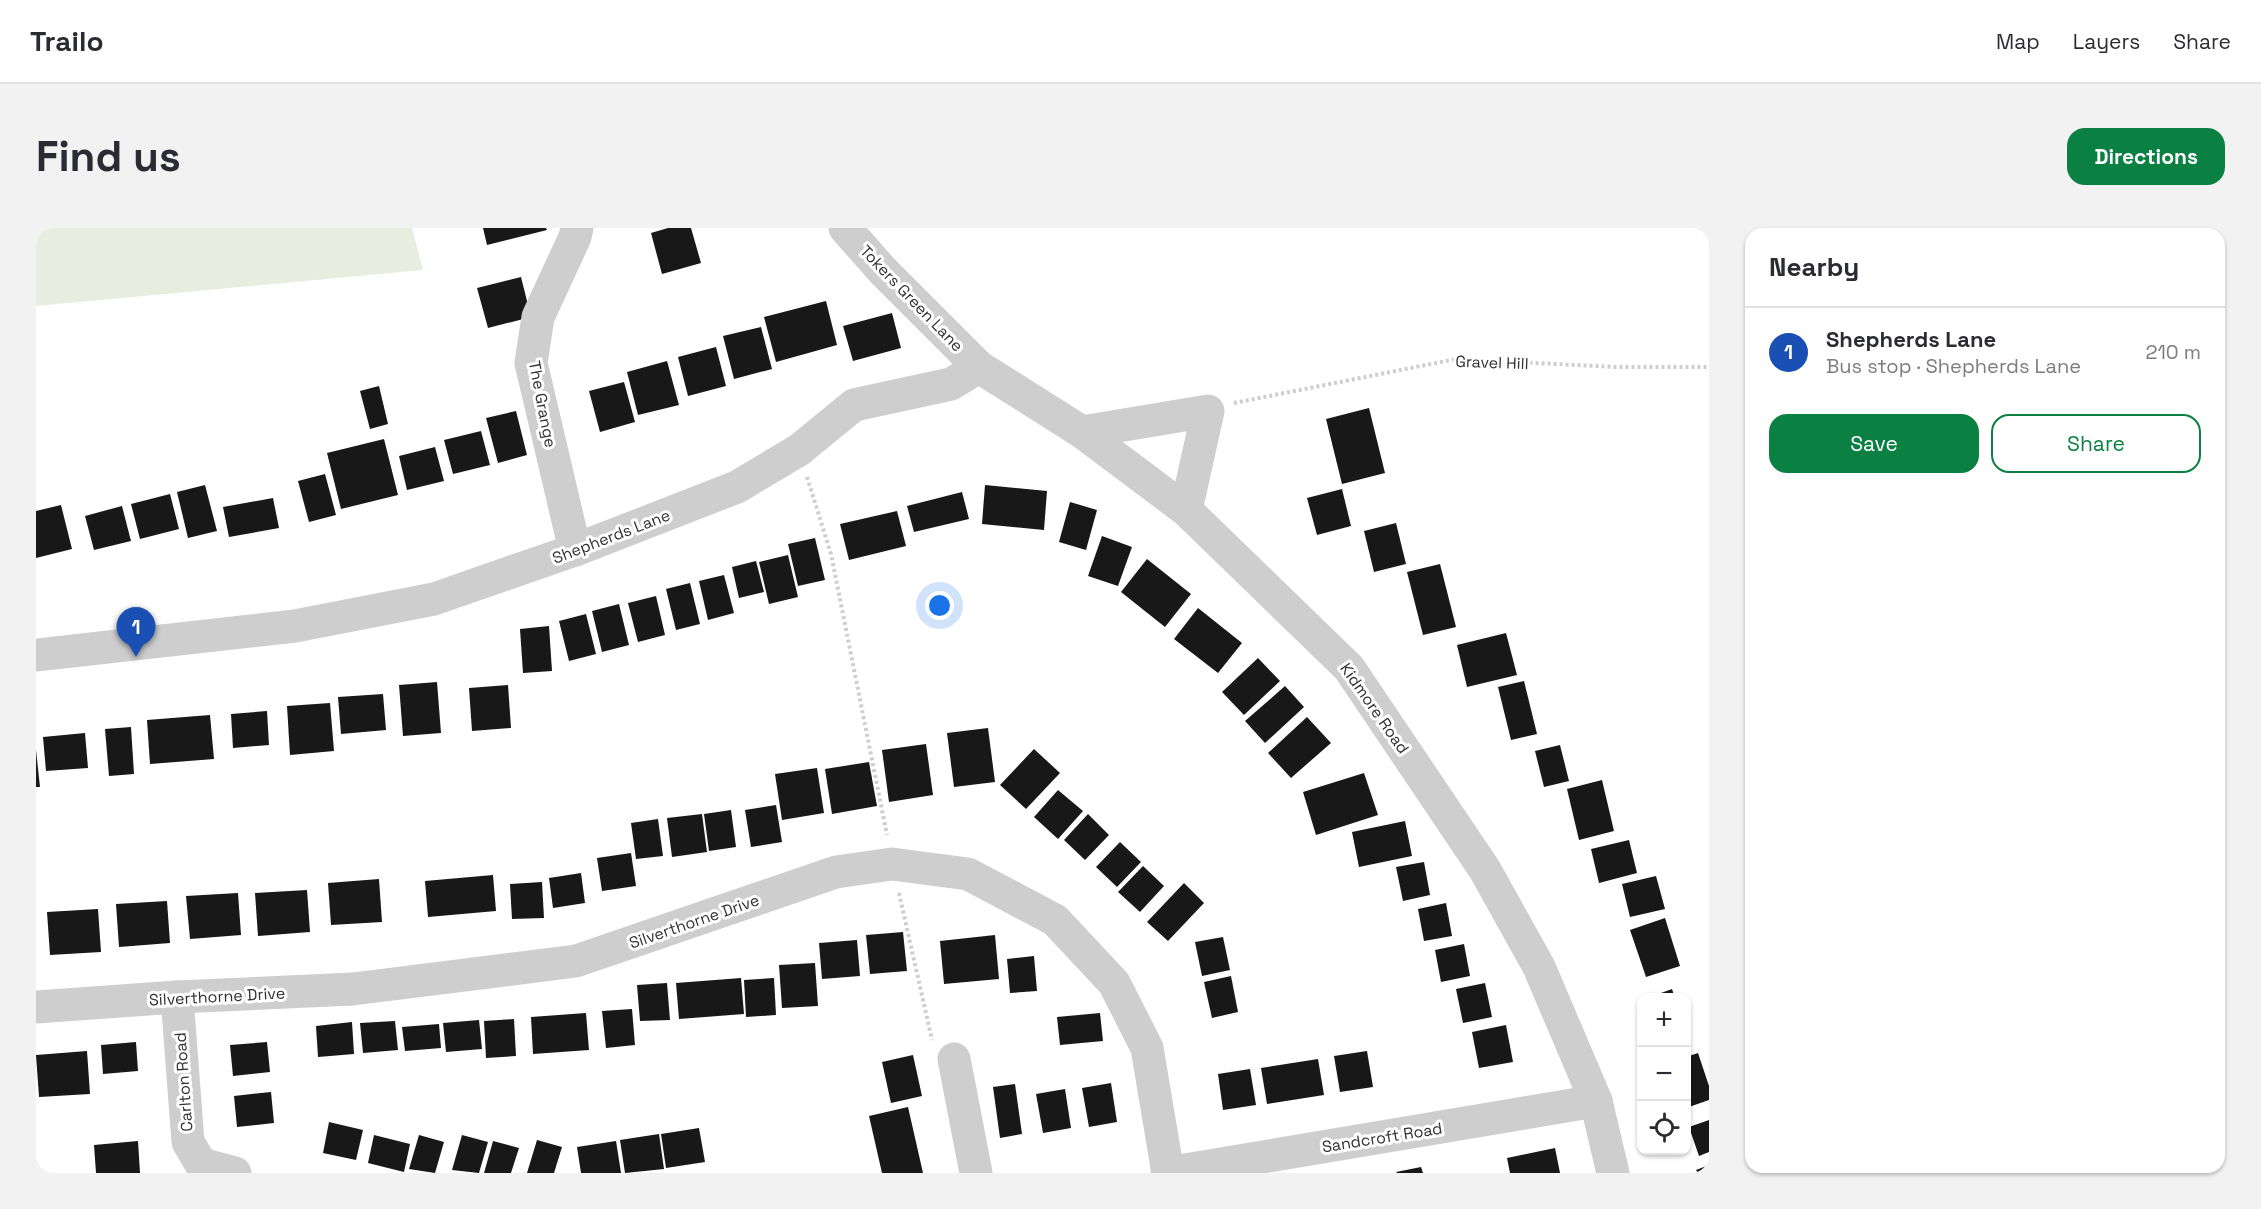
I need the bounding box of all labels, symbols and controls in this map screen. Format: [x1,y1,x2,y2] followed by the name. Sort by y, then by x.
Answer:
[30,23,104,59] text: Trailo
[1996,28,2040,55] text: Map
[2073,28,2140,55] text: Layers
[2173,28,2231,55] text: Share
[2067,128,2225,185] button: Directions
[36,130,181,183] text: Find us
[855,241,968,356] street label: Tokers Green Lane
[1769,250,1859,284] text: Nearby
[1826,325,1996,353] text: Shepherds Lane
[1784,339,1793,365] text: 1
[2145,339,2201,365] text: 210 m
[1455,351,1529,374] street label: Gravel Hill
[1826,353,2081,379] text: Bus stop · Shepherds Lane
[524,359,561,449] street label: The Grange
[1769,414,1979,473] button: Save
[1991,414,2201,473] button: Share
[549,504,673,569] street label: Shepherds Lane
[925,591,954,620] your location
[116,608,156,657] pin: 1
[1336,659,1414,758] street label: Kidmore Road
[626,889,762,954] street label: Silverthorne Drive
[148,982,286,1011] street label: Silverthorne Drive
[1637,993,1691,1155] map controls
[1637,993,1691,1047] button: +
[170,1032,197,1132] street label: Carlton Road
[1637,1047,1691,1101] button: −
[1637,1101,1691,1155] button: locate
[1320,1118,1444,1157] street label: Sandcroft Road

